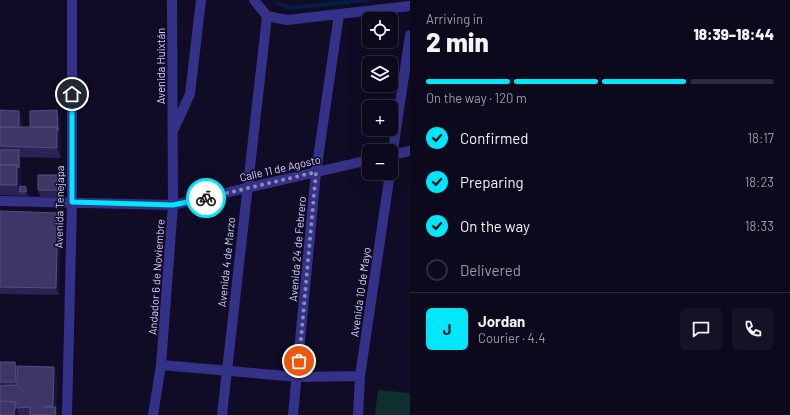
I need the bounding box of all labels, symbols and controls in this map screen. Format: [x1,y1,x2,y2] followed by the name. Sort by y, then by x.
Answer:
[426,11,483,27] text: Arriving in
[362,12,398,180] map controls
[362,12,398,48] button: locate
[693,25,774,43] text: 18:39–18:44
[426,26,489,57] text: 2 min
[154,28,167,104] street label: Avenida Huixtán
[362,56,398,92] button: layers
[55,77,89,111] pin
[61,83,83,105] icon: home
[426,90,527,106] text: On the way · 120 m
[362,100,398,136] button: +
[426,127,448,149] icon: check
[460,129,528,147] text: Confirmed
[748,130,774,146] text: 18:17
[362,144,398,180] button: −
[238,152,322,184] street label: Calle 11 de Agosto
[52,165,66,249] street label: Avenida Tenejapa
[426,171,448,193] icon: check
[460,173,524,191] text: Preparing
[745,174,774,190] text: 18:23
[186,178,226,218] courier
[195,187,217,209] icon: bike
[286,196,308,302] street label: Avenida 24 de Febrero
[426,215,448,237] icon: check
[215,216,237,308] street label: Avenida 4 de Marzo
[460,217,530,235] text: On the way
[145,218,167,335] street label: Andador 6 de Noviembre
[745,218,774,234] text: 18:33
[347,246,373,338] street label: Avenida 10 de Mayo
[460,261,521,279] text: Delivered
[680,308,722,350] button: chat
[732,308,774,350] button: phone
[478,312,525,330] text: Jordan
[443,320,451,338] text: J
[478,330,546,346] text: Courier · 4.4
[282,344,316,378] pin
[288,350,310,372] icon: bag

